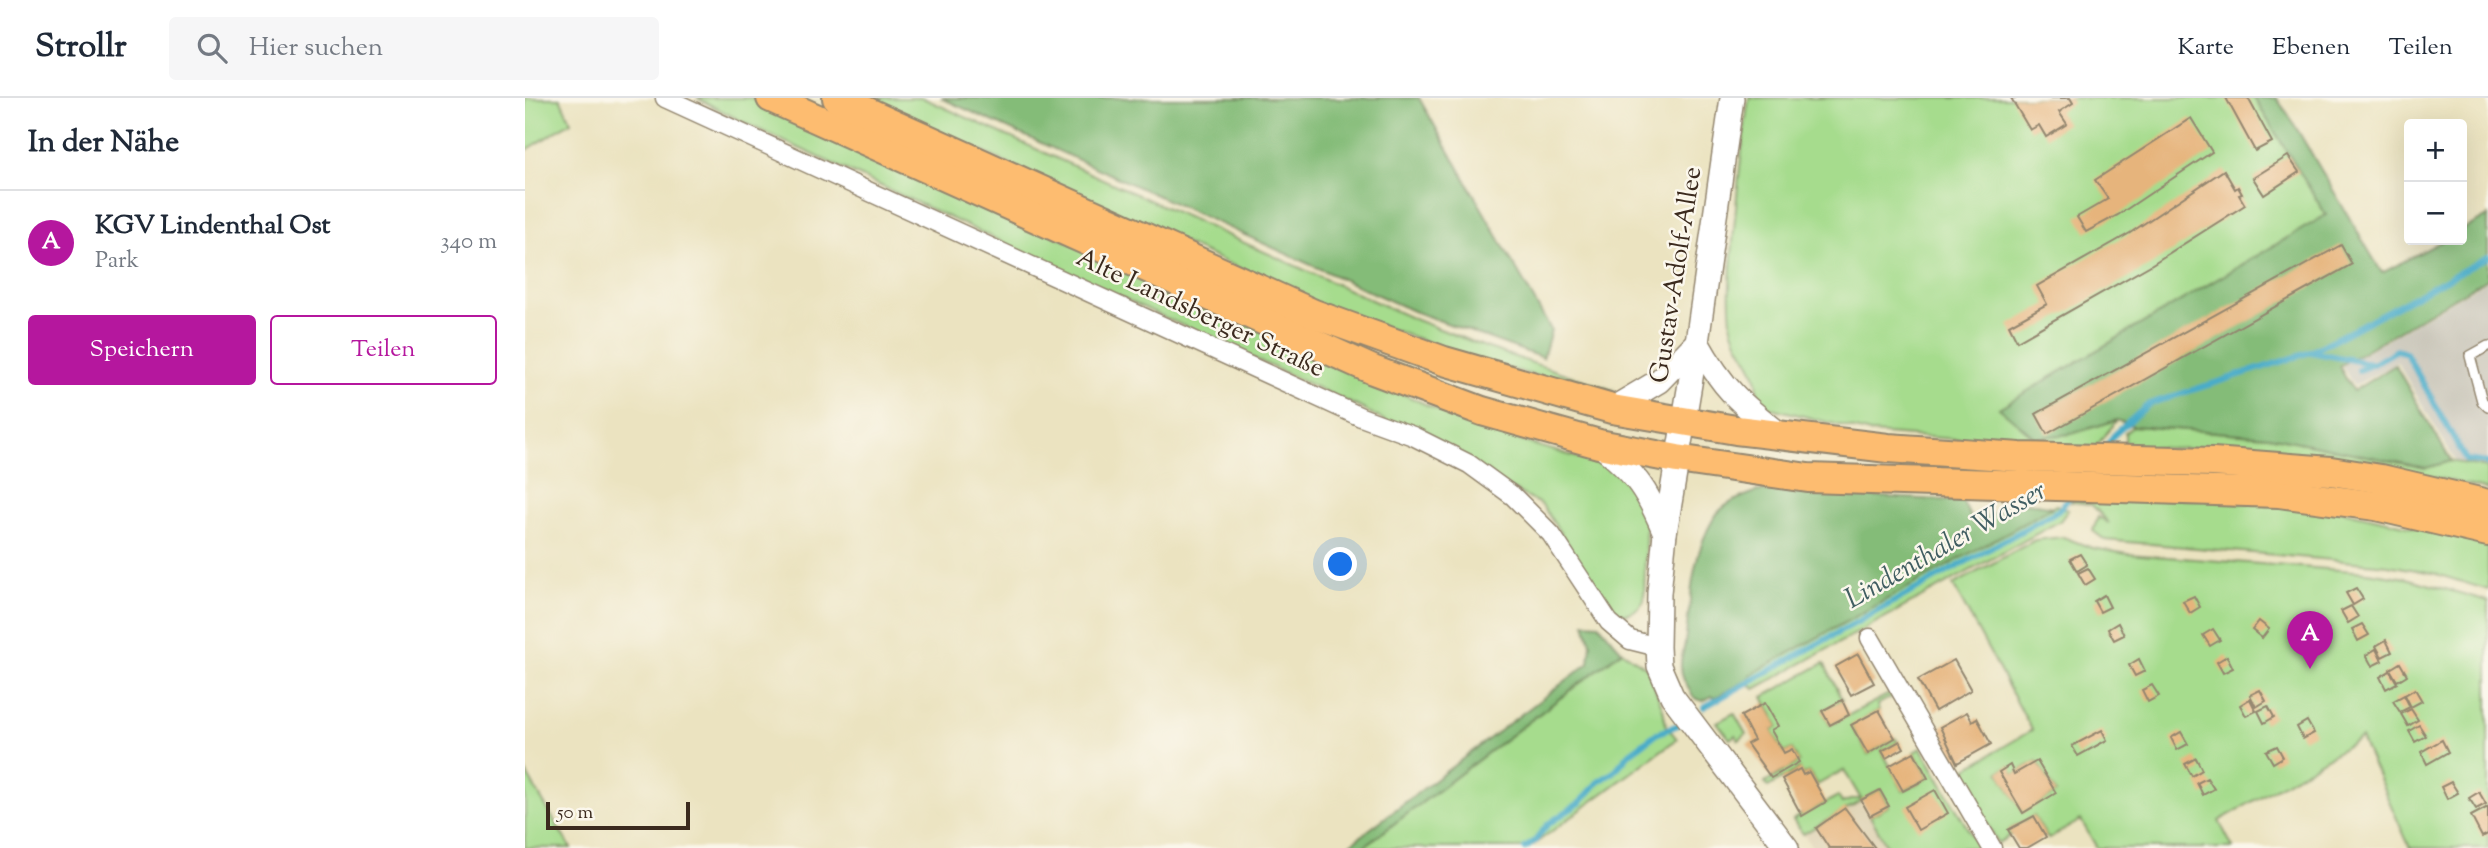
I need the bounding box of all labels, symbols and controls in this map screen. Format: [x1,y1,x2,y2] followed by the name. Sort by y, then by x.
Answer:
[169,17,659,80] search box
[35,24,127,72] text: Strollr
[193,29,231,67] icon: search
[249,30,383,67] text: Hier suchen
[2177,31,2234,65] text: Karte
[2272,31,2350,65] text: Ebenen
[2388,31,2453,65] text: Teilen
[2404,119,2467,245] map controls
[2404,119,2467,182] button: +
[28,122,179,165] text: In der Nähe
[1642,164,1712,386] street label: Gustav-Adolf-Allee
[2404,182,2467,245] button: −
[95,208,331,245] text: KGV Lindenthal Ost
[42,226,60,259] text: A
[440,226,497,259] text: 340 m
[1070,240,1330,388] street label: Alte Landsberger Straße
[95,245,139,278] text: Park
[28,315,256,385] button: Speichern
[270,315,497,385] button: Teilen
[1838,472,2054,620] water label: Lindenthaler Wasser
[1323,547,1357,581] your location
[2287,611,2333,669] pin: A
[546,799,689,831] scale bar
[557,800,593,827] text: 50 m

